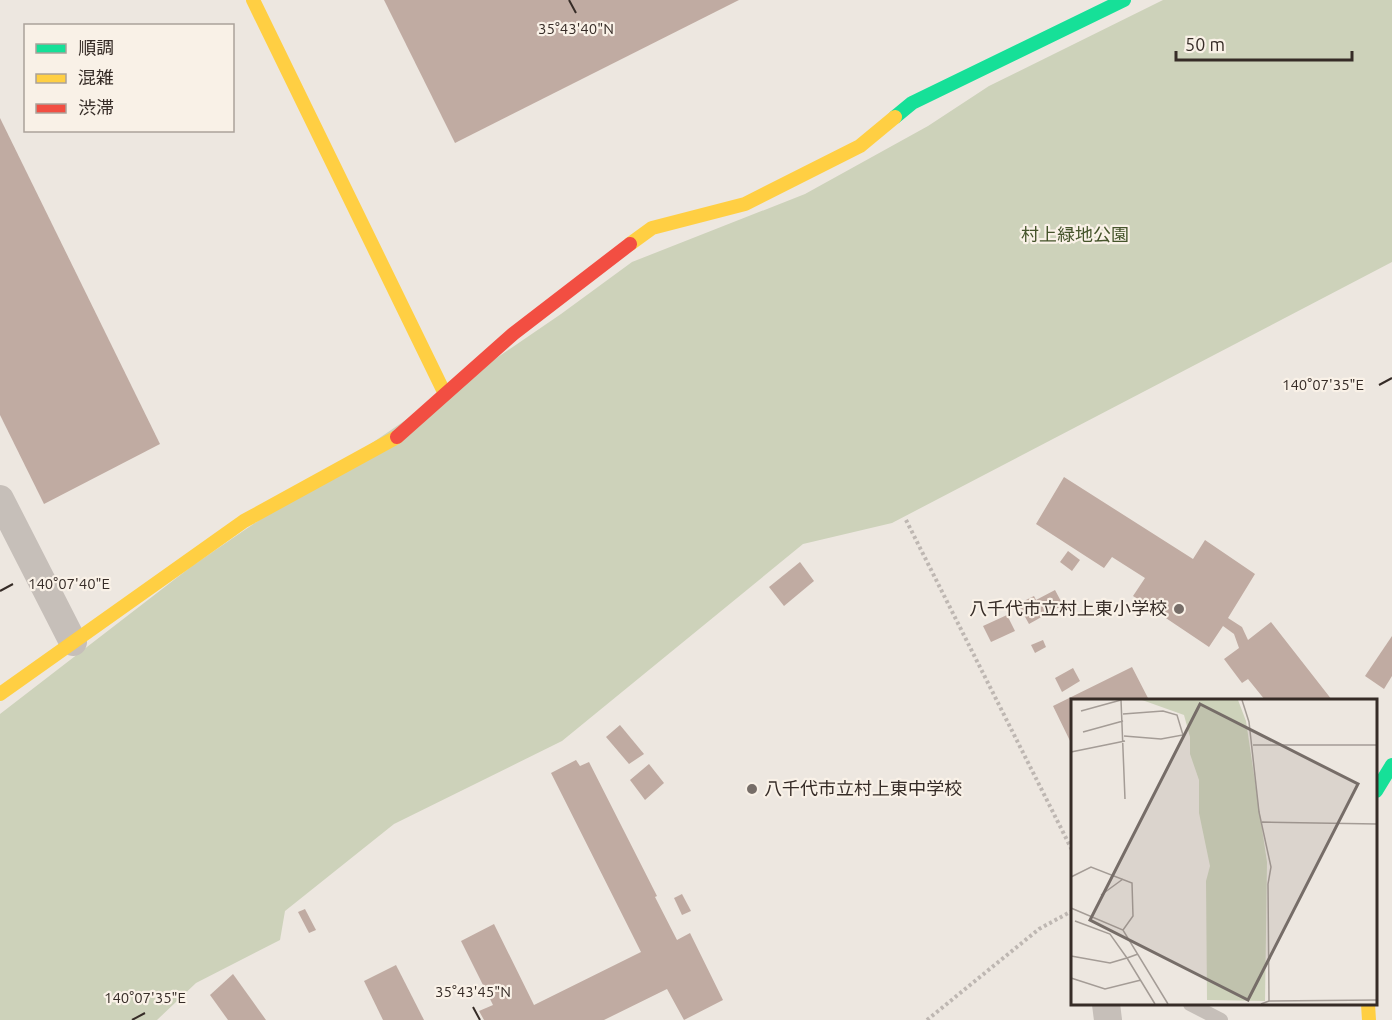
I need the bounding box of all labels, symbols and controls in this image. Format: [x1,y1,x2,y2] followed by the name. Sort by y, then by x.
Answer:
[538,20,614,37] text: 35°43'40"N
[24,24,234,132] legend
[1176,24,1352,62] scale bar
[1185,34,1225,54] text: 50 m
[78,37,114,57] text: 順調
[78,67,114,87] text: 混雑
[78,97,114,117] text: 渋滞
[1021,224,1129,244] park label: 村上緑地公園
[1282,376,1364,393] text: 140°07'35"E
[28,575,110,592] text: 140°07'40"E
[969,598,1167,618] place label: 八千代市立村上東小学校
[1172,602,1186,616] marker: 八千代市立村上東小学校
[1071,699,1377,1005] inset map
[764,778,962,798] place label: 八千代市立村上東中学校
[745,782,759,796] marker: 八千代市立村上東中学校
[435,983,511,1000] text: 35°43'45"N
[104,989,186,1006] text: 140°07'35"E

